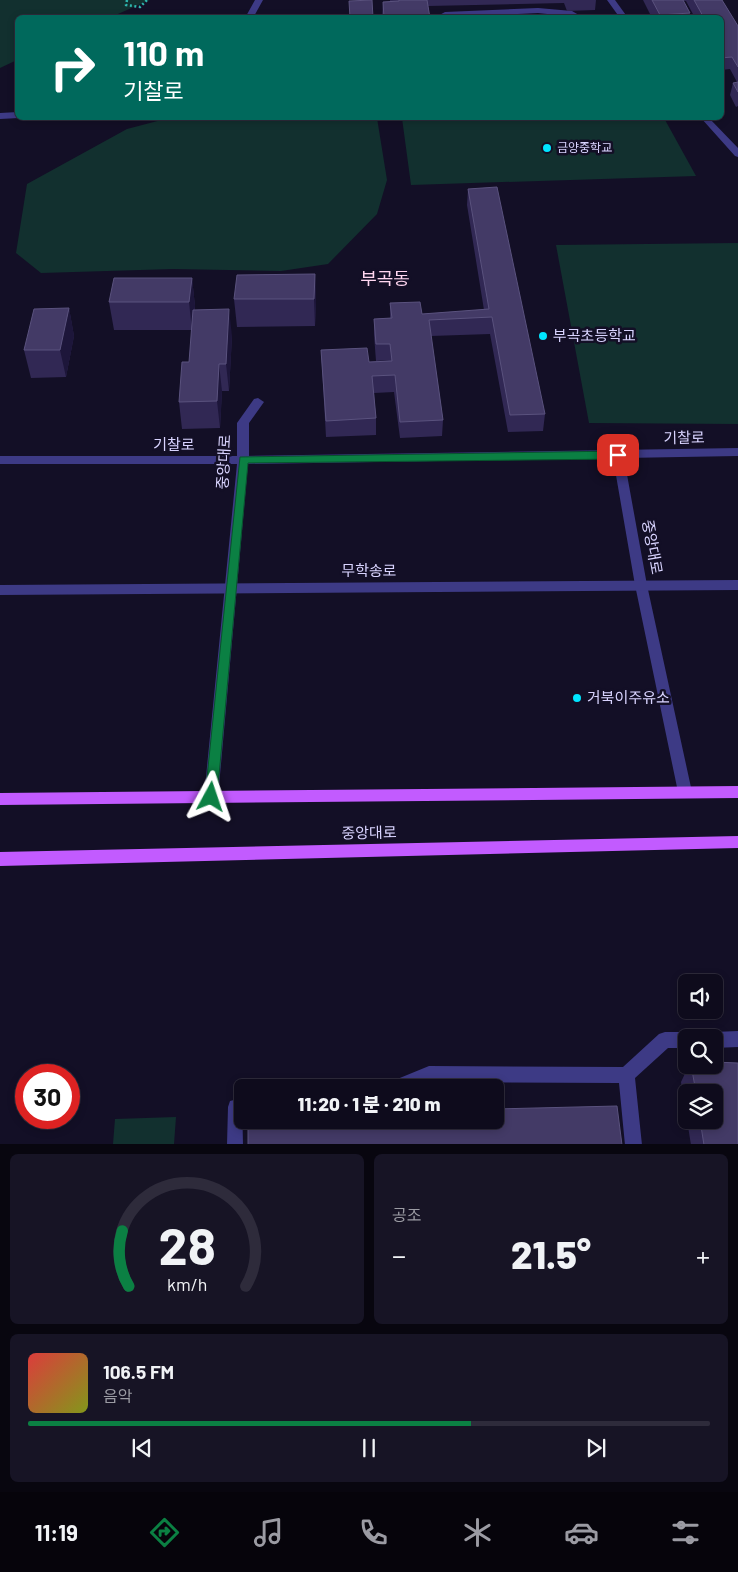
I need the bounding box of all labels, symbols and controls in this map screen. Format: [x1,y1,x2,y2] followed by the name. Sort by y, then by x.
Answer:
[123,31,204,73] text: 110 m
[40,35,105,100] icon: right
[123,77,184,103] text: 기찰로
[557,140,612,154] place label: 금양중학교
[541,142,553,154] marker: 금양중학교
[360,267,410,289] district label: 부곡동
[553,326,636,344] place label: 부곡초등학교
[537,330,549,342] marker: 부곡초등학교
[663,428,705,446] street label: 기찰로
[213,434,233,490] street label: 중앙대로
[597,434,639,476] pin
[153,435,195,453] street label: 기찰로
[604,441,632,469] icon: arrive
[639,518,667,576] street label: 중앙대로
[341,561,397,579] street label: 무학송로
[587,688,670,706] place label: 거북이주유소
[571,692,583,704] marker: 거북이주유소
[184,770,236,822] position arrow
[341,823,397,841] street label: 중앙대로
[678,974,723,1129] map controls
[678,974,723,1019] button: sound
[678,1029,723,1074] button: search
[15,1064,80,1129] speed limit sign: 30
[678,1084,723,1129] button: layers
[298,1092,440,1115] text: 11:20 · 1 분 · 210 m
[392,1205,421,1224] text: 공조
[158,1213,216,1275] text: 28
[511,1231,591,1277] text: 21.5°
[392,1238,406,1272] text: −
[696,1238,710,1272] text: +
[167,1273,207,1295] text: km/h
[103,1360,174,1383] text: 106.5 FM
[103,1386,132,1405] text: 음악
[128,1434,156,1462] icon: previous
[355,1434,383,1462] icon: pause
[582,1434,610,1462] icon: next
[147,1515,182,1550] icon: directions
[251,1515,286,1550] icon: music
[356,1515,391,1550] icon: phone
[460,1515,495,1550] icon: climate
[564,1515,599,1550] icon: car
[668,1515,703,1550] icon: filters
[35,1519,78,1545] text: 11:19

